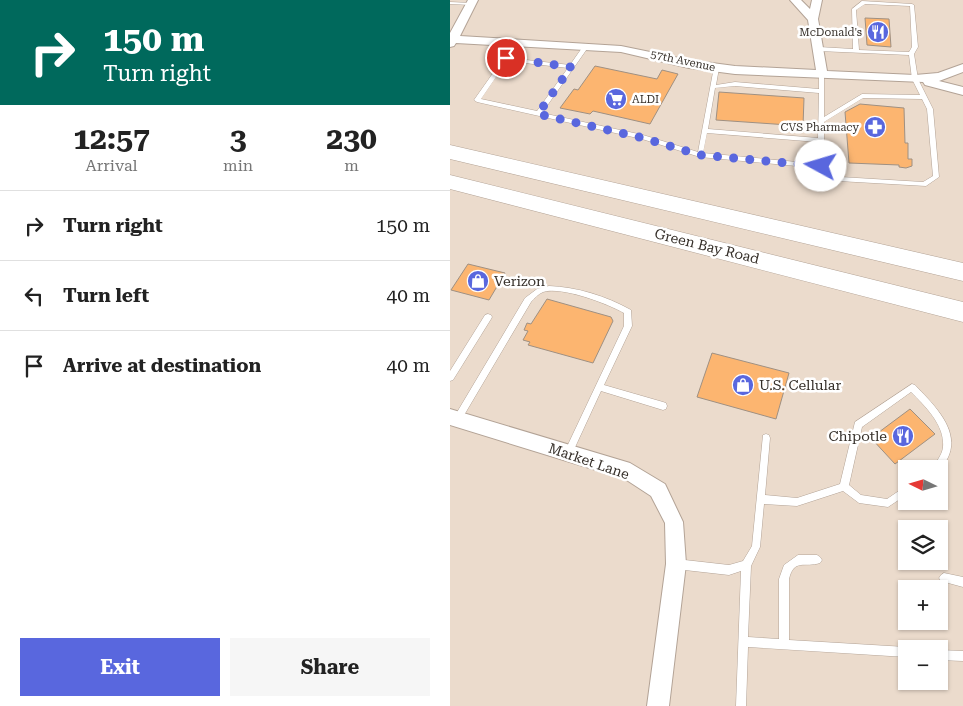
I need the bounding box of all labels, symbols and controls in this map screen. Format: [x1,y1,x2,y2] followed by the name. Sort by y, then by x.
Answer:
[103,19,204,60] text: 150 m
[20,20,85,85] icon: right
[866,20,890,44] restaurant icon: McDonald's
[799,26,862,39] place label: McDonald's
[485,37,527,79] pin
[492,44,520,72] icon: arrive
[649,48,717,74] street label: 57th Avenue
[103,61,211,86] text: Turn right
[604,87,628,111] supermarket icon: ALDI
[632,93,659,106] place label: ALDI
[863,115,887,139] pharmacy icon: CVS Pharmacy
[73,121,150,156] text: 12:57
[230,121,246,156] text: 3
[326,121,377,156] text: 230
[781,121,859,134] place label: CVS Pharmacy
[794,139,846,191] position arrow
[86,156,138,175] text: Arrival
[223,156,253,175] text: min
[344,156,359,175] text: m
[20,212,48,240] icon: right
[63,214,163,237] text: Turn right
[376,214,430,237] text: 150 m
[653,225,761,267] street label: Green Bay Road
[466,269,490,293] shop icon: Verizon
[494,273,545,289] place label: Verizon
[20,282,48,310] icon: left
[63,284,149,307] text: Turn left
[387,284,430,307] text: 40 m
[20,352,48,380] icon: arrive
[63,354,261,377] text: Arrive at destination
[387,354,430,377] text: 40 m
[731,373,755,397] shop icon: U.S. Cellular
[759,377,841,393] place label: U.S. Cellular
[891,424,915,448] restaurant icon: Chipotle
[828,428,887,444] place label: Chipotle
[546,440,632,482] street label: Market Lane
[898,460,948,510] north arrow
[898,460,948,690] map controls
[898,520,948,570] button: layers
[898,580,948,630] button: +
[20,638,220,696] button: Exit
[230,638,430,696] button: Share
[898,640,948,690] button: −

